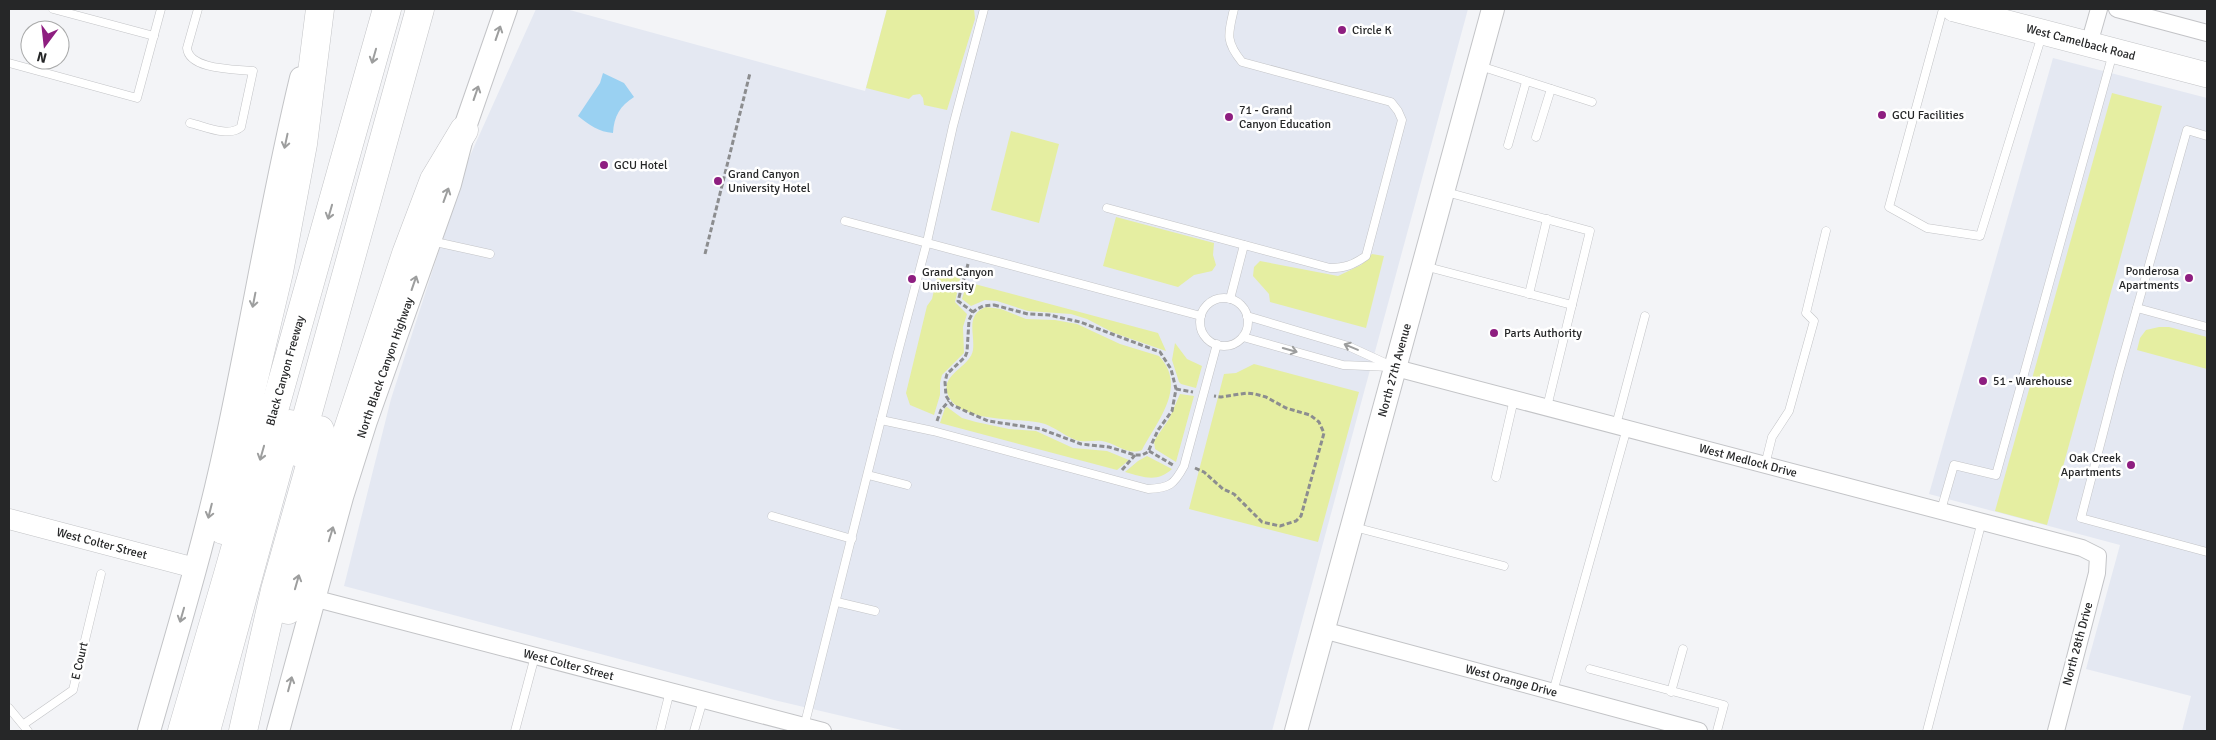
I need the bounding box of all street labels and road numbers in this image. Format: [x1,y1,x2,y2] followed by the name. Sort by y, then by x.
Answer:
[2024,21,2137,64] street label: West Camelback Road
[354,295,417,440] street label: North Black Canyon Highway
[263,313,308,427] street label: Black Canyon Freeway
[1375,322,1414,419] street label: North 27th Avenue
[1697,440,1799,480] street label: West Medlock Drive
[55,524,149,563] street label: West Colter Street
[2060,601,2096,687] street label: North 28th Drive
[68,641,92,681] street label: E Court
[522,646,615,684] street label: West Colter Street
[1464,661,1559,700] street label: West Orange Drive

